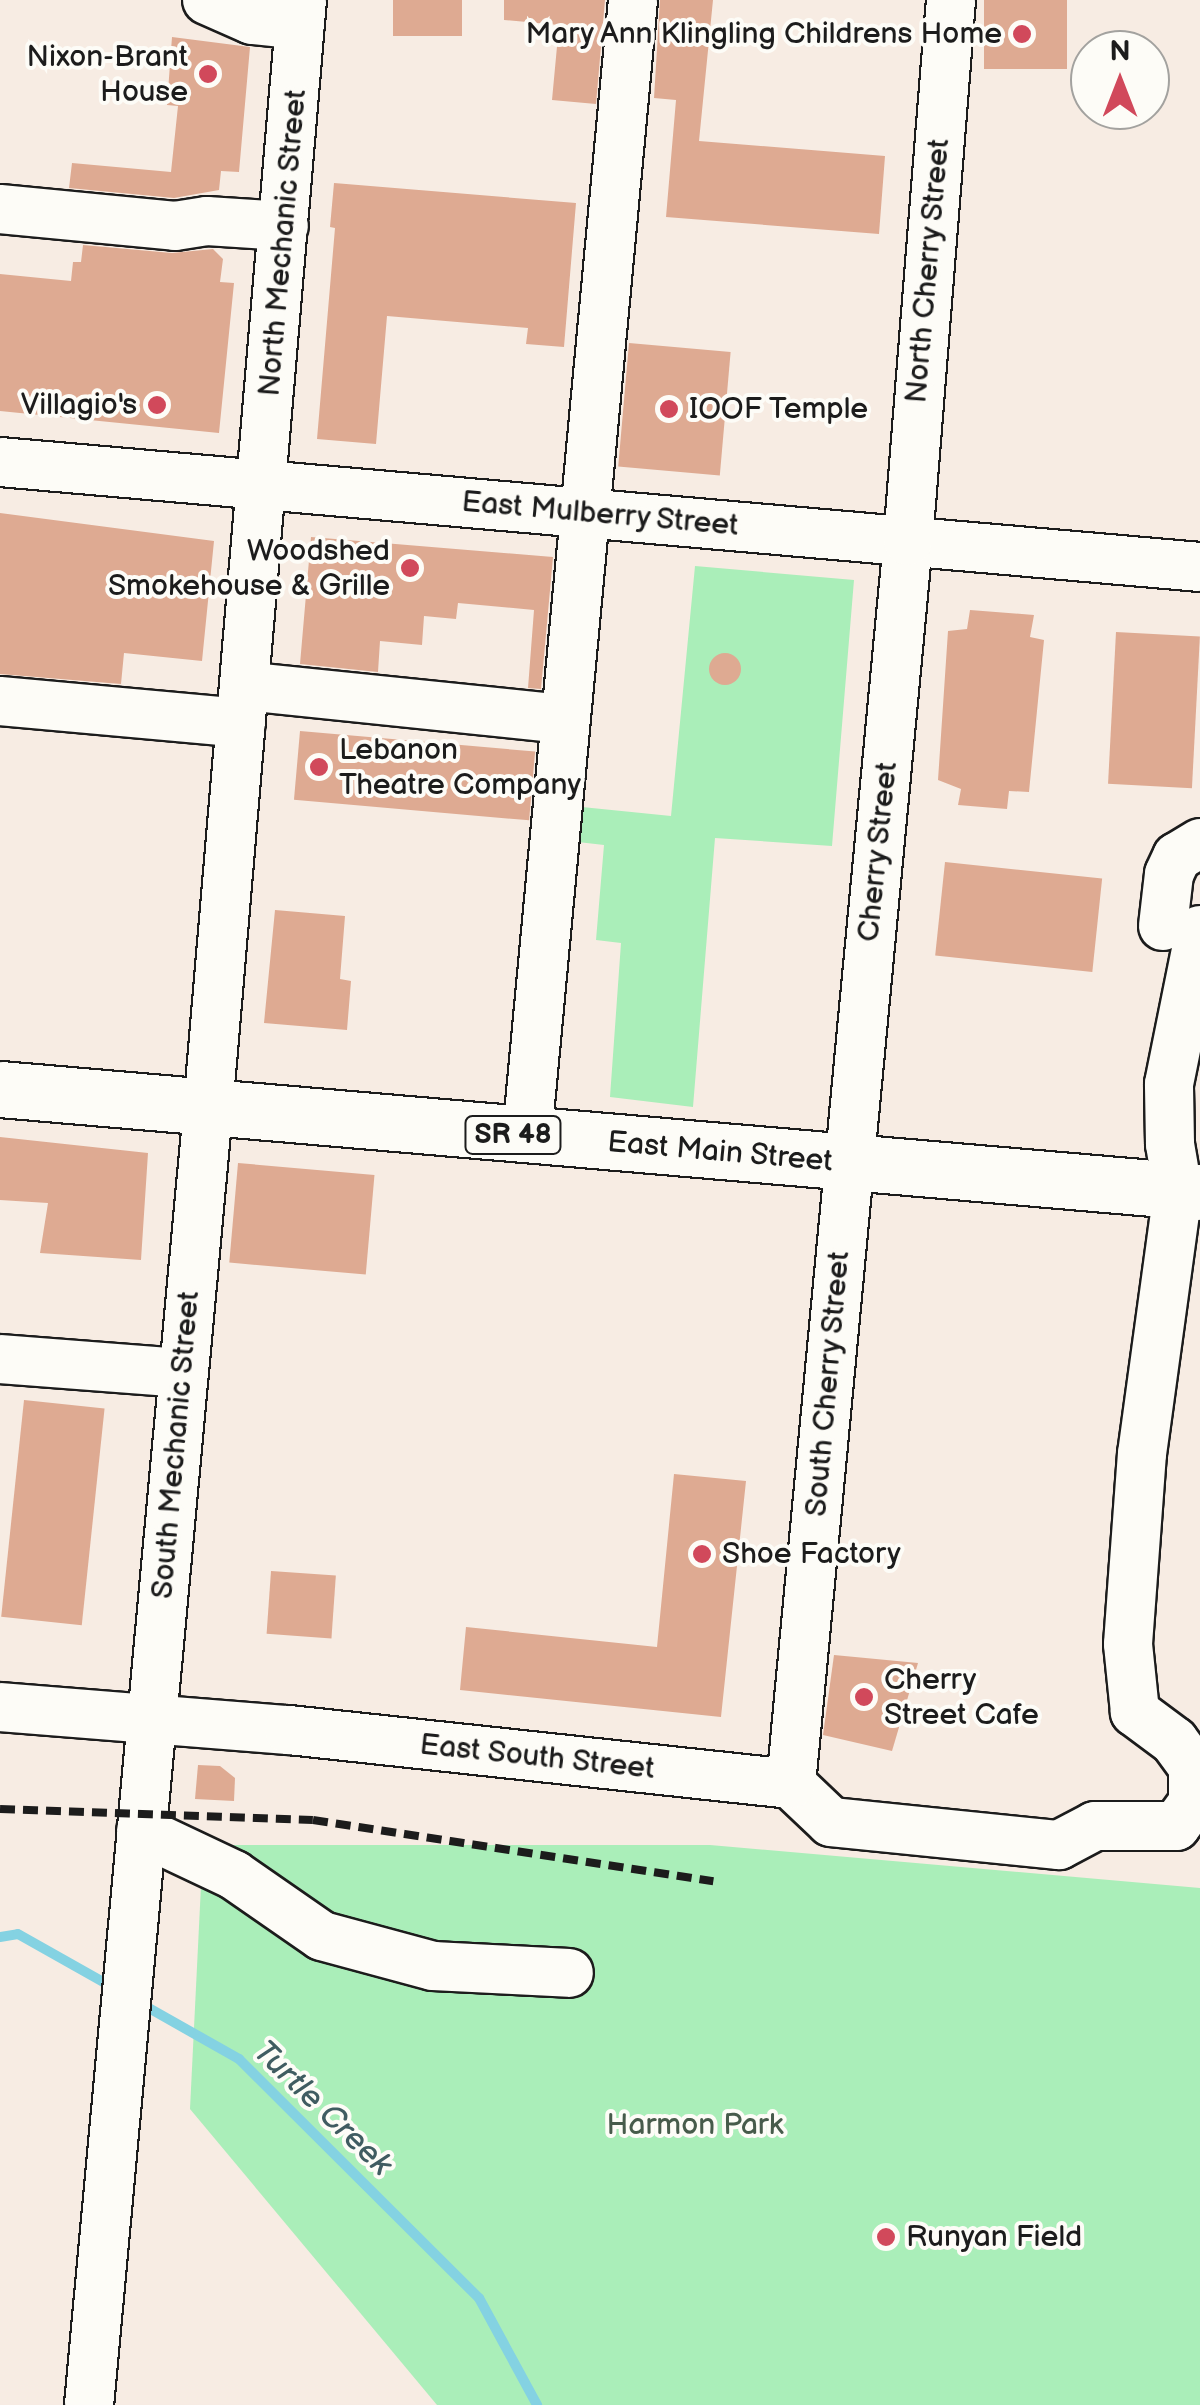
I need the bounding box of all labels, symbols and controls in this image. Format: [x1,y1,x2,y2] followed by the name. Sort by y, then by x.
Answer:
[523,16,1002,52] place label: Mary Ann Klingling Childrens Home
[1011,23,1033,45] marker: Mary Ann Klingling Childrens Home
[1070,30,1170,130] north arrow
[1109,35,1131,68] text: N
[27,39,188,110] place label: Nixon-Brant House
[197,63,219,85] marker: Nixon-Brant House
[252,88,314,398] street label: North Mechanic Street
[898,136,958,406] street label: North Cherry Street
[21,387,137,423] place label: Villagio's
[689,391,869,427] place label: IOOF Temple
[146,394,168,416] marker: Villagio's
[658,398,680,420] marker: IOOF Temple
[459,484,741,544] street label: East Mulberry Street
[108,533,390,604] place label: Woodshed Smokehouse & Grille
[399,557,421,579] marker: Woodshed Smokehouse & Grille
[339,732,581,802] place label: Lebanon Theatre Company
[308,756,330,778] marker: Lebanon Theatre Company
[851,759,905,945] street label: Cherry Street
[463,1112,563,1158] road number: SR 48
[606,1124,834,1180] street label: East Main Street
[798,1249,858,1519] street label: South Cherry Street
[145,1289,207,1601] street label: South Mechanic Street
[722,1536,901,1572] place label: Shoe Factory
[691,1543,713,1565] marker: Shoe Factory
[884,1662,1039,1732] place label: Cherry Street Cafe
[853,1686,875,1708] marker: Cherry Street Cafe
[417,1727,657,1787] street label: East South Street
[245,2033,399,2185] water label: Turtle Creek
[607,2107,783,2143] park label: Harmon Park
[906,2219,1082,2255] place label: Runyan Field
[875,2226,897,2248] marker: Runyan Field

